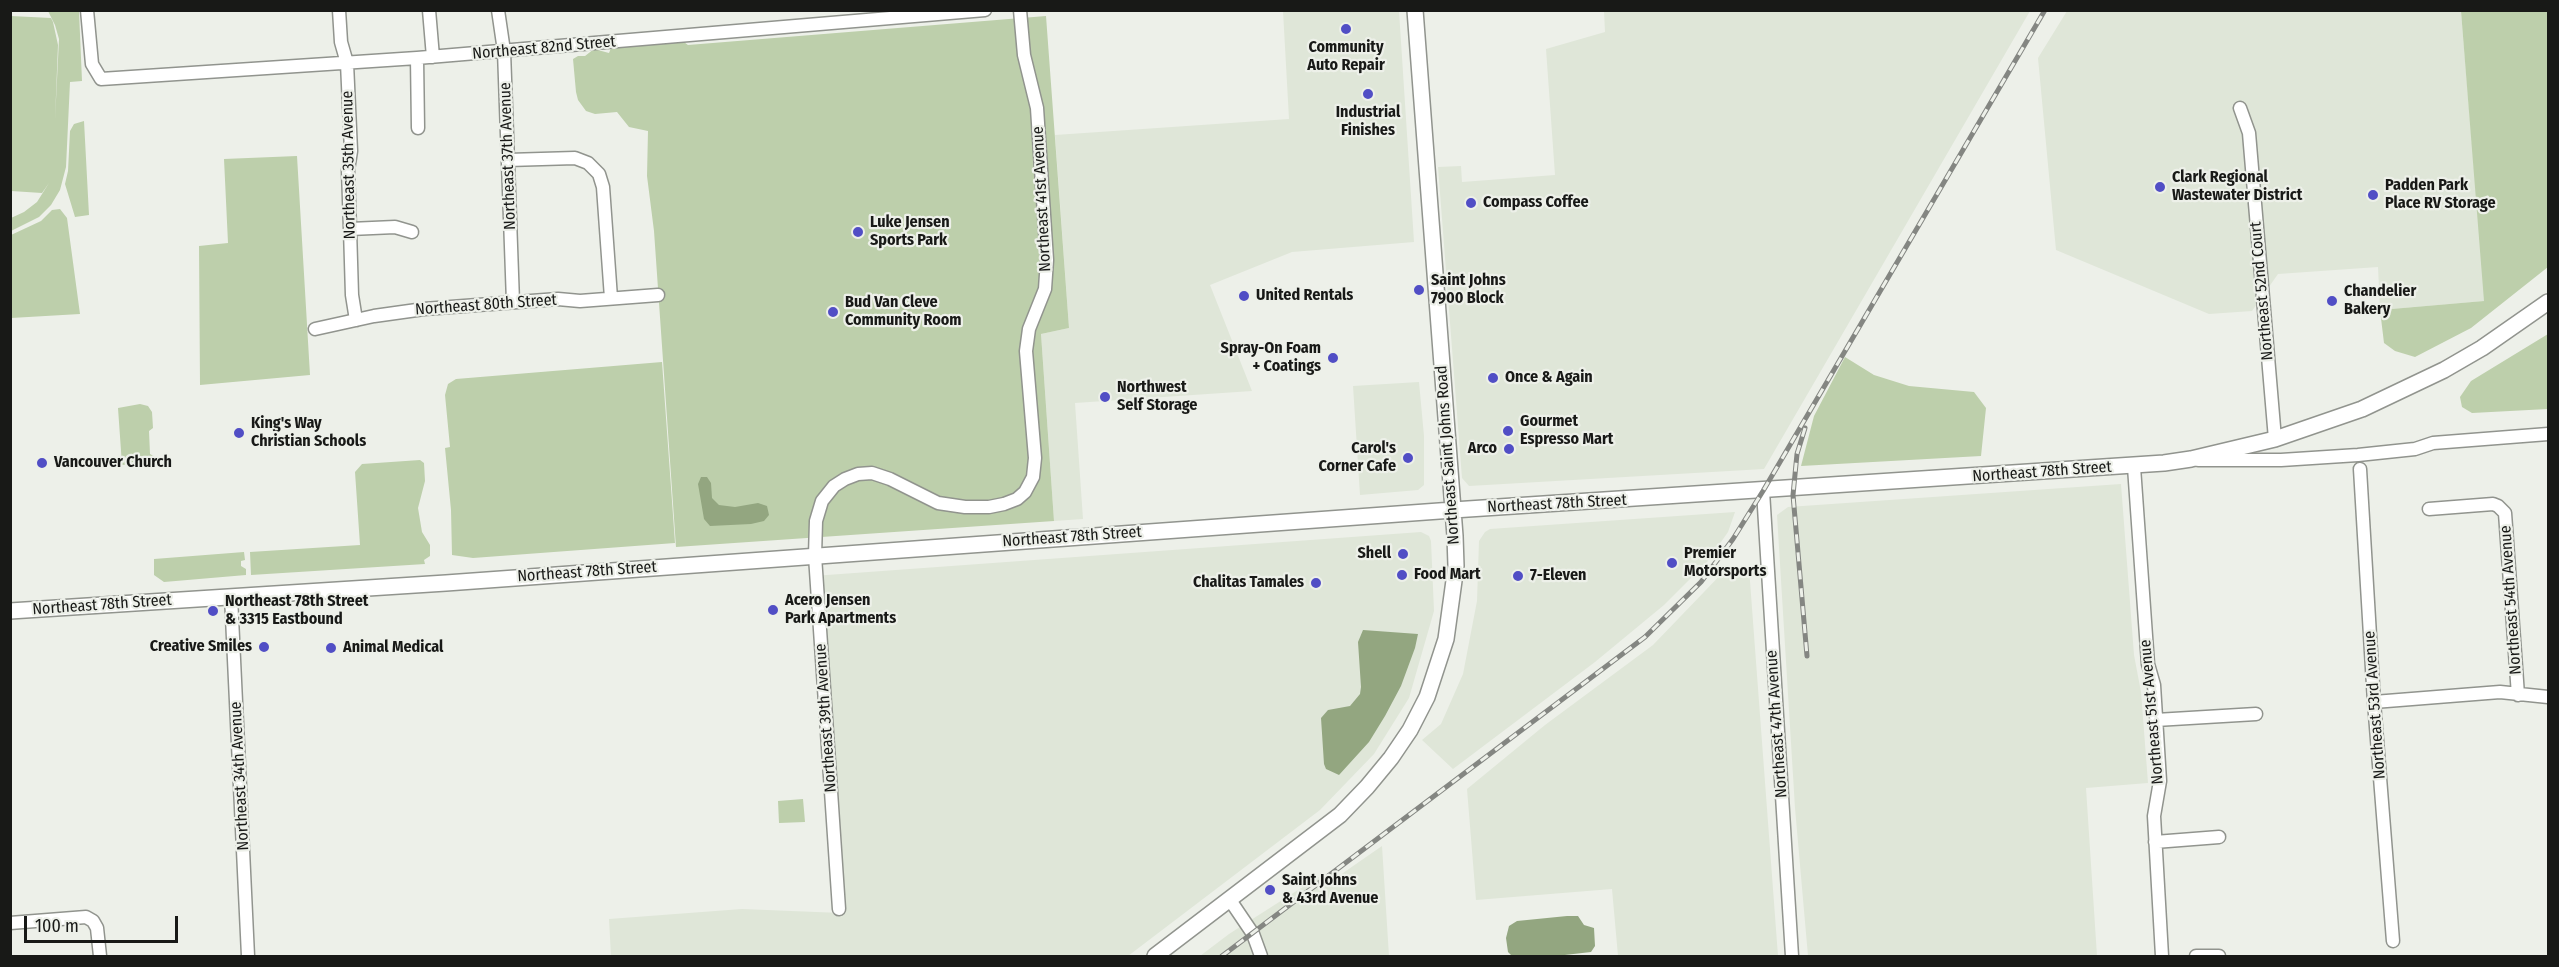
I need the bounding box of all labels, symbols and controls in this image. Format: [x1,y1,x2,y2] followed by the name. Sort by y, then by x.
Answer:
[1339,22,1353,36] marker: Community Auto Repair
[472,32,616,64] street label: Northeast 82nd Street
[1307,38,1385,76] place label: Community Auto Repair
[496,82,520,230] street label: Northeast 37th Avenue
[1361,87,1375,101] marker: Industrial Finishes
[338,91,360,239] street label: Northeast 35th Avenue
[1336,103,1400,141] place label: Industrial Finishes
[1029,126,1055,272] street label: Northeast 41st Avenue
[2172,168,2302,206] place label: Clark Regional Wastewater District
[2385,176,2496,214] place label: Padden Park Place RV Storage
[2153,180,2167,194] marker: Clark Regional Wastewater District
[2366,188,2380,202] marker: Padden Park Place RV Storage
[1483,193,1589,213] place label: Compass Coffee
[1464,196,1478,210] marker: Compass Coffee
[870,213,950,251] place label: Luke Jensen Sports Park
[2246,221,2278,361] street label: Northeast 52nd Court
[851,225,865,239] marker: Luke Jensen Sports Park
[1431,271,1506,309] place label: Saint Johns 7900 Block
[2344,282,2416,320] place label: Chandelier Bakery
[1412,283,1426,297] marker: Saint Johns 7900 Block
[1256,286,1353,306] place label: United Rentals
[1237,289,1251,303] marker: United Rentals
[415,290,557,320] street label: Northeast 80th Street
[845,293,961,331] place label: Bud Van Cleve Community Room
[2325,294,2339,308] marker: Chandelier Bakery
[826,305,840,319] marker: Bud Van Cleve Community Room
[1221,339,1321,377] place label: Spray-On Foam + Coatings
[1326,351,1340,365] marker: Spray-On Foam + Coatings
[1432,365,1464,545] street label: Northeast Saint Johns Road
[1505,368,1593,388] place label: Once & Again
[1486,371,1500,385] marker: Once & Again
[1117,378,1197,416] place label: Northwest Self Storage
[1098,390,1112,404] marker: Northwest Self Storage
[1520,412,1613,450] place label: Gourmet Espresso Mart
[251,414,366,452] place label: King's Way Christian Schools
[1501,424,1515,438] marker: Gourmet Espresso Mart
[232,426,246,440] marker: King's Way Christian Schools
[1318,439,1396,477] place label: Carol's Corner Cafe
[1468,439,1497,459] place label: Arco
[1502,442,1516,456] marker: Arco
[1401,451,1415,465] marker: Carol's Corner Cafe
[54,453,172,473] place label: Vancouver Church
[35,456,49,470] marker: Vancouver Church
[1972,458,2112,486] street label: Northeast 78th Street
[1487,491,1627,517] street label: Northeast 78th Street
[1002,523,1142,551] street label: Northeast 78th Street
[2496,525,2526,675] street label: Northeast 54th Avenue
[1357,544,1391,564] place label: Shell
[1684,544,1766,582] place label: Premier Motorsports
[1396,547,1410,561] marker: Shell
[1665,556,1679,570] marker: Premier Motorsports
[517,558,657,586] street label: Northeast 78th Street
[1414,565,1481,585] place label: Food Mart
[1530,566,1586,586] place label: 7-Eleven
[1395,568,1409,582] marker: Food Mart
[1511,569,1525,583] marker: 7-Eleven
[1193,573,1304,593] place label: Chalitas Tamales
[1309,576,1323,590] marker: Chalitas Tamales
[32,591,172,619] street label: Northeast 78th Street
[785,591,896,629] place label: Acero Jensen Park Apartments
[225,592,368,630] place label: Northeast 78th Street & 3315 Eastbound
[766,603,780,617] marker: Acero Jensen Park Apartments
[206,604,220,618] marker: Northeast 78th Street & 3315 Eastbound
[2360,630,2390,780] street label: Northeast 53rd Avenue
[150,637,252,657] place label: Creative Smiles
[343,638,443,658] place label: Animal Medical
[2136,639,2168,785] street label: Northeast 51st Avenue
[257,640,271,654] marker: Creative Smiles
[324,641,338,655] marker: Animal Medical
[811,643,841,793] street label: Northeast 39th Avenue
[1762,649,1792,799] street label: Northeast 47th Avenue
[227,701,253,851] street label: Northeast 34th Avenue
[1282,871,1378,909] place label: Saint Johns & 43rd Avenue
[1263,883,1277,897] marker: Saint Johns & 43rd Avenue
[27,904,182,942] scale bar
[35,915,79,937] text: 100 m

